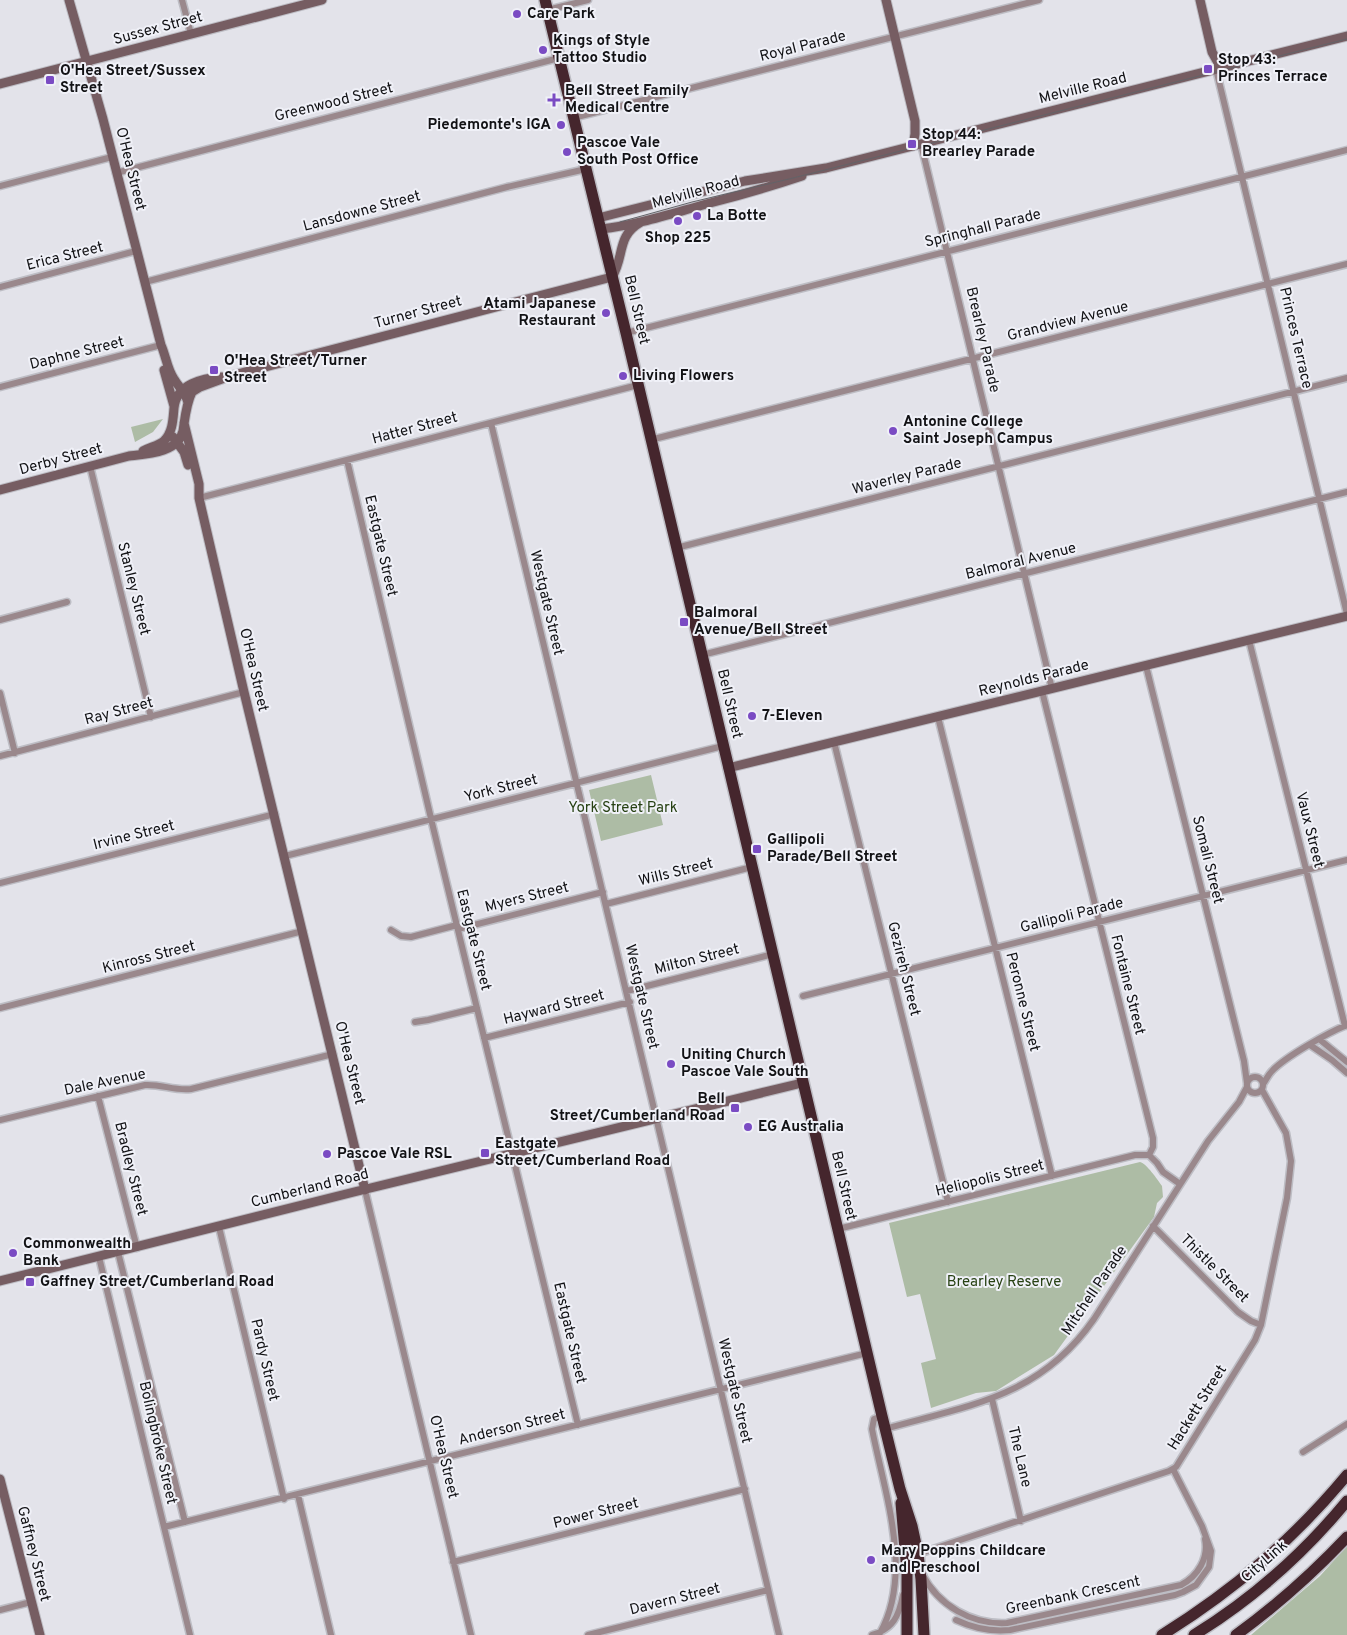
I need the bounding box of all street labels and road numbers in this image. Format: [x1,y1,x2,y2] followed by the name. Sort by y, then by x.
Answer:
[111,8,205,50] street label: Sussex Street
[758,27,848,67] street label: Royal Parade
[1037,69,1129,109] street label: Melville Road
[273,79,395,127] street label: Greenwood Street
[110,125,150,213] street label: O'Hea Street
[650,172,742,214] street label: Melville Road
[301,187,423,237] street label: Lansdowne Street
[923,205,1043,253] street label: Springhall Parade
[25,238,105,276] street label: Erica Street
[619,273,653,347] street label: Bell Street
[961,285,1003,395] street label: Brearley Parade
[1274,285,1316,391] street label: Princes Terrace
[372,292,464,334] street label: Turner Street
[1005,298,1131,346] street label: Grandview Avenue
[28,333,126,375] street label: Daphne Street
[370,408,460,450] street label: Hatter Street
[17,440,105,480] street label: Derby Street
[850,454,964,500] street label: Waverley Parade
[359,493,401,599] street label: Eastgate Street
[964,539,1078,585] street label: Balmoral Avenue
[112,540,154,638] street label: Stanley Street
[525,549,567,657] street label: Westgate Street
[234,626,272,714] street label: O'Hea Street
[977,656,1091,702] street label: Reynolds Parade
[712,667,746,741] street label: Bell Street
[83,694,155,730] street label: Ray Street
[462,771,540,807] street label: York Street
[1290,790,1328,870] street label: Vaux Street
[1187,814,1227,906] street label: Somali Street
[91,817,177,855] street label: Irvine Street
[637,855,715,891] street label: Wills Street
[483,878,571,918] street label: Myers Street
[451,887,495,993] street label: Eastgate Street
[1018,894,1126,938] street label: Gallipoli Parade
[882,920,924,1018] street label: Gezireh Street
[1105,933,1149,1037] street label: Fontaine Street
[101,937,197,979] street label: Kinross Street
[653,940,741,980] street label: Milton Street
[620,943,662,1051] street label: Westgate Street
[1000,950,1044,1054] street label: Peronne Street
[502,986,606,1030] street label: Hayward Street
[329,1019,369,1107] street label: O'Hea Street
[62,1065,148,1101] street label: Dale Avenue
[109,1120,151,1218] street label: Bradley Street
[826,1149,860,1223] street label: Bell Street
[934,1156,1046,1202] street label: Heliopolis Street
[249,1165,371,1213] street label: Cumberland Road
[1175,1230,1253,1308] street label: Thistle Street
[1058,1242,1132,1340] street label: Mitchell Parade
[548,1280,590,1386] street label: Eastgate Street
[245,1317,283,1403] street label: Pardy Street
[713,1337,755,1445] street label: Westgate Street
[1164,1362,1232,1454] street label: Hackett Street
[134,1380,180,1506] street label: Bolingbroke Street
[457,1406,567,1450] street label: Anderson Street
[424,1413,462,1501] street label: O'Hea Street
[1003,1425,1035,1489] street label: The Lane
[551,1494,641,1534] street label: Power Street
[12,1504,54,1604] street label: Gaffney Street
[1238,1537,1292,1587] street label: CityLink
[1004,1572,1142,1620] street label: Greenbank Crescent
[628,1580,722,1620] street label: Davern Street

